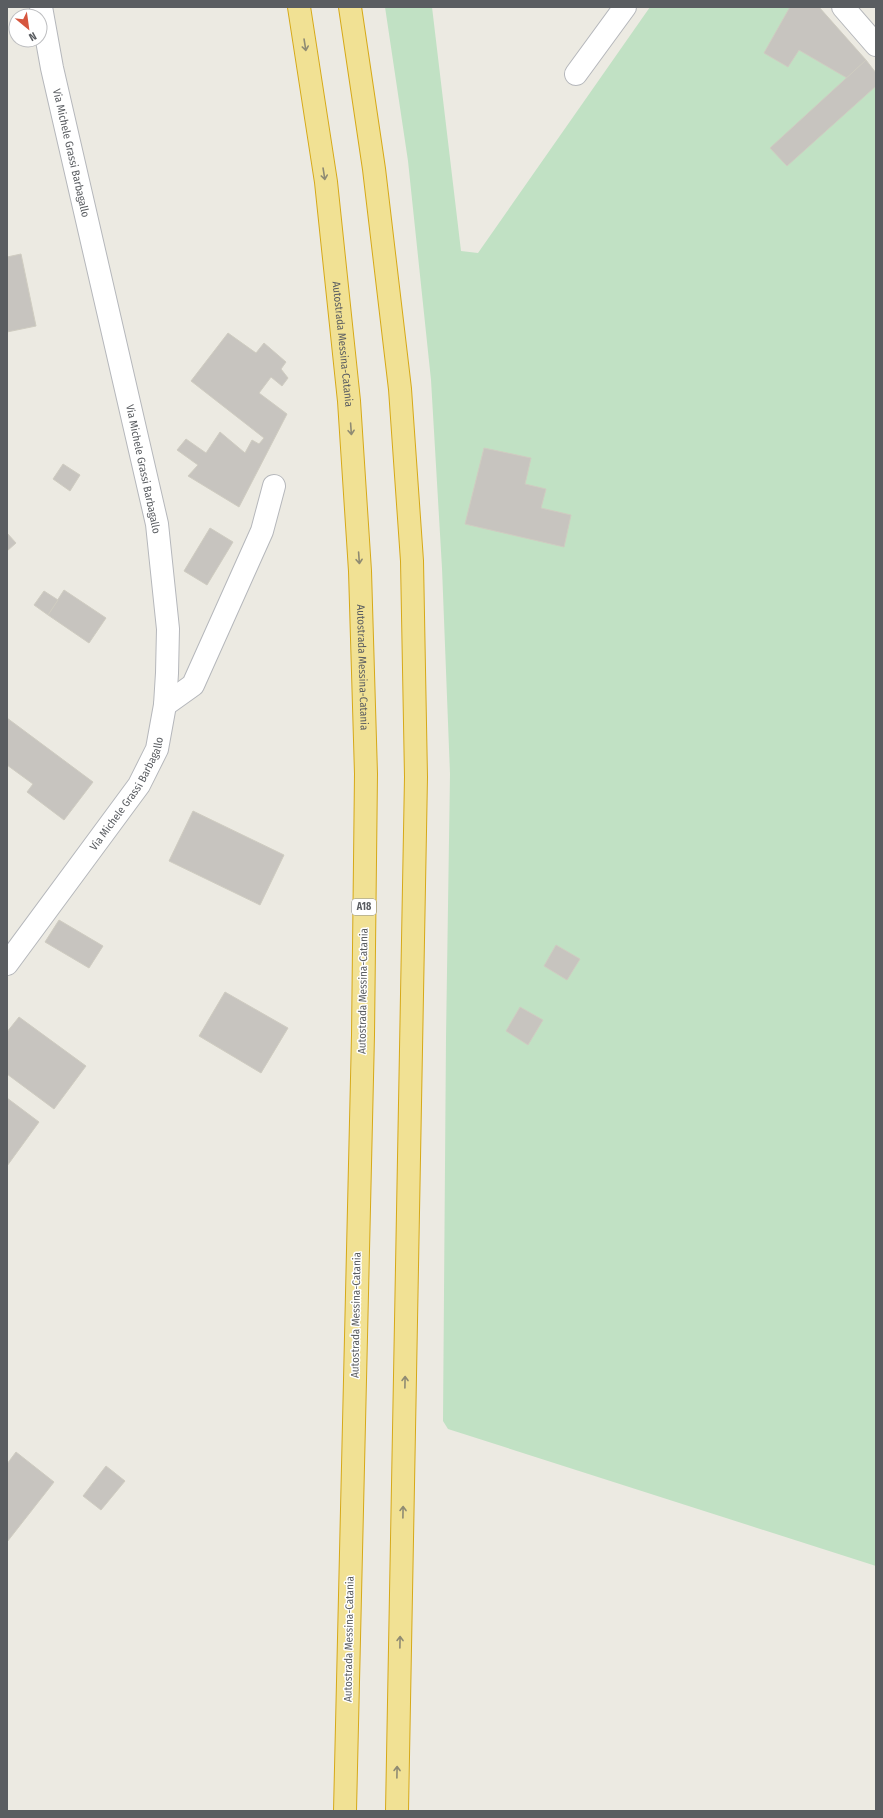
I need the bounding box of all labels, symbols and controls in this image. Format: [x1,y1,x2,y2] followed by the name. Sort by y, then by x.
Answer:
[8,8,48,48] north arrow
[27,29,39,44] text: N
[301,39,309,52] one-way arrow
[50,87,92,219] street label: Via Michele Grassi Barbagallo
[320,167,328,180] one-way arrow
[330,281,356,407] street label: Autostrada Messina-Catania
[123,403,163,535] street label: Via Michele Grassi Barbagallo
[347,422,354,435] one-way arrow
[356,551,363,564] one-way arrow
[354,604,371,731] street label: Autostrada Messina-Catania
[87,736,166,853] street label: Via Michele Grassi Barbagallo
[352,899,376,915] road number: A18
[355,928,371,1054] street label: Autostrada Messina-Catania
[348,1252,364,1378] street label: Autostrada Messina-Catania
[401,1376,409,1389] one-way arrow
[399,1506,406,1519] one-way arrow
[341,1576,357,1702] street label: Autostrada Messina-Catania
[396,1636,404,1649] one-way arrow
[394,1766,401,1779] one-way arrow

